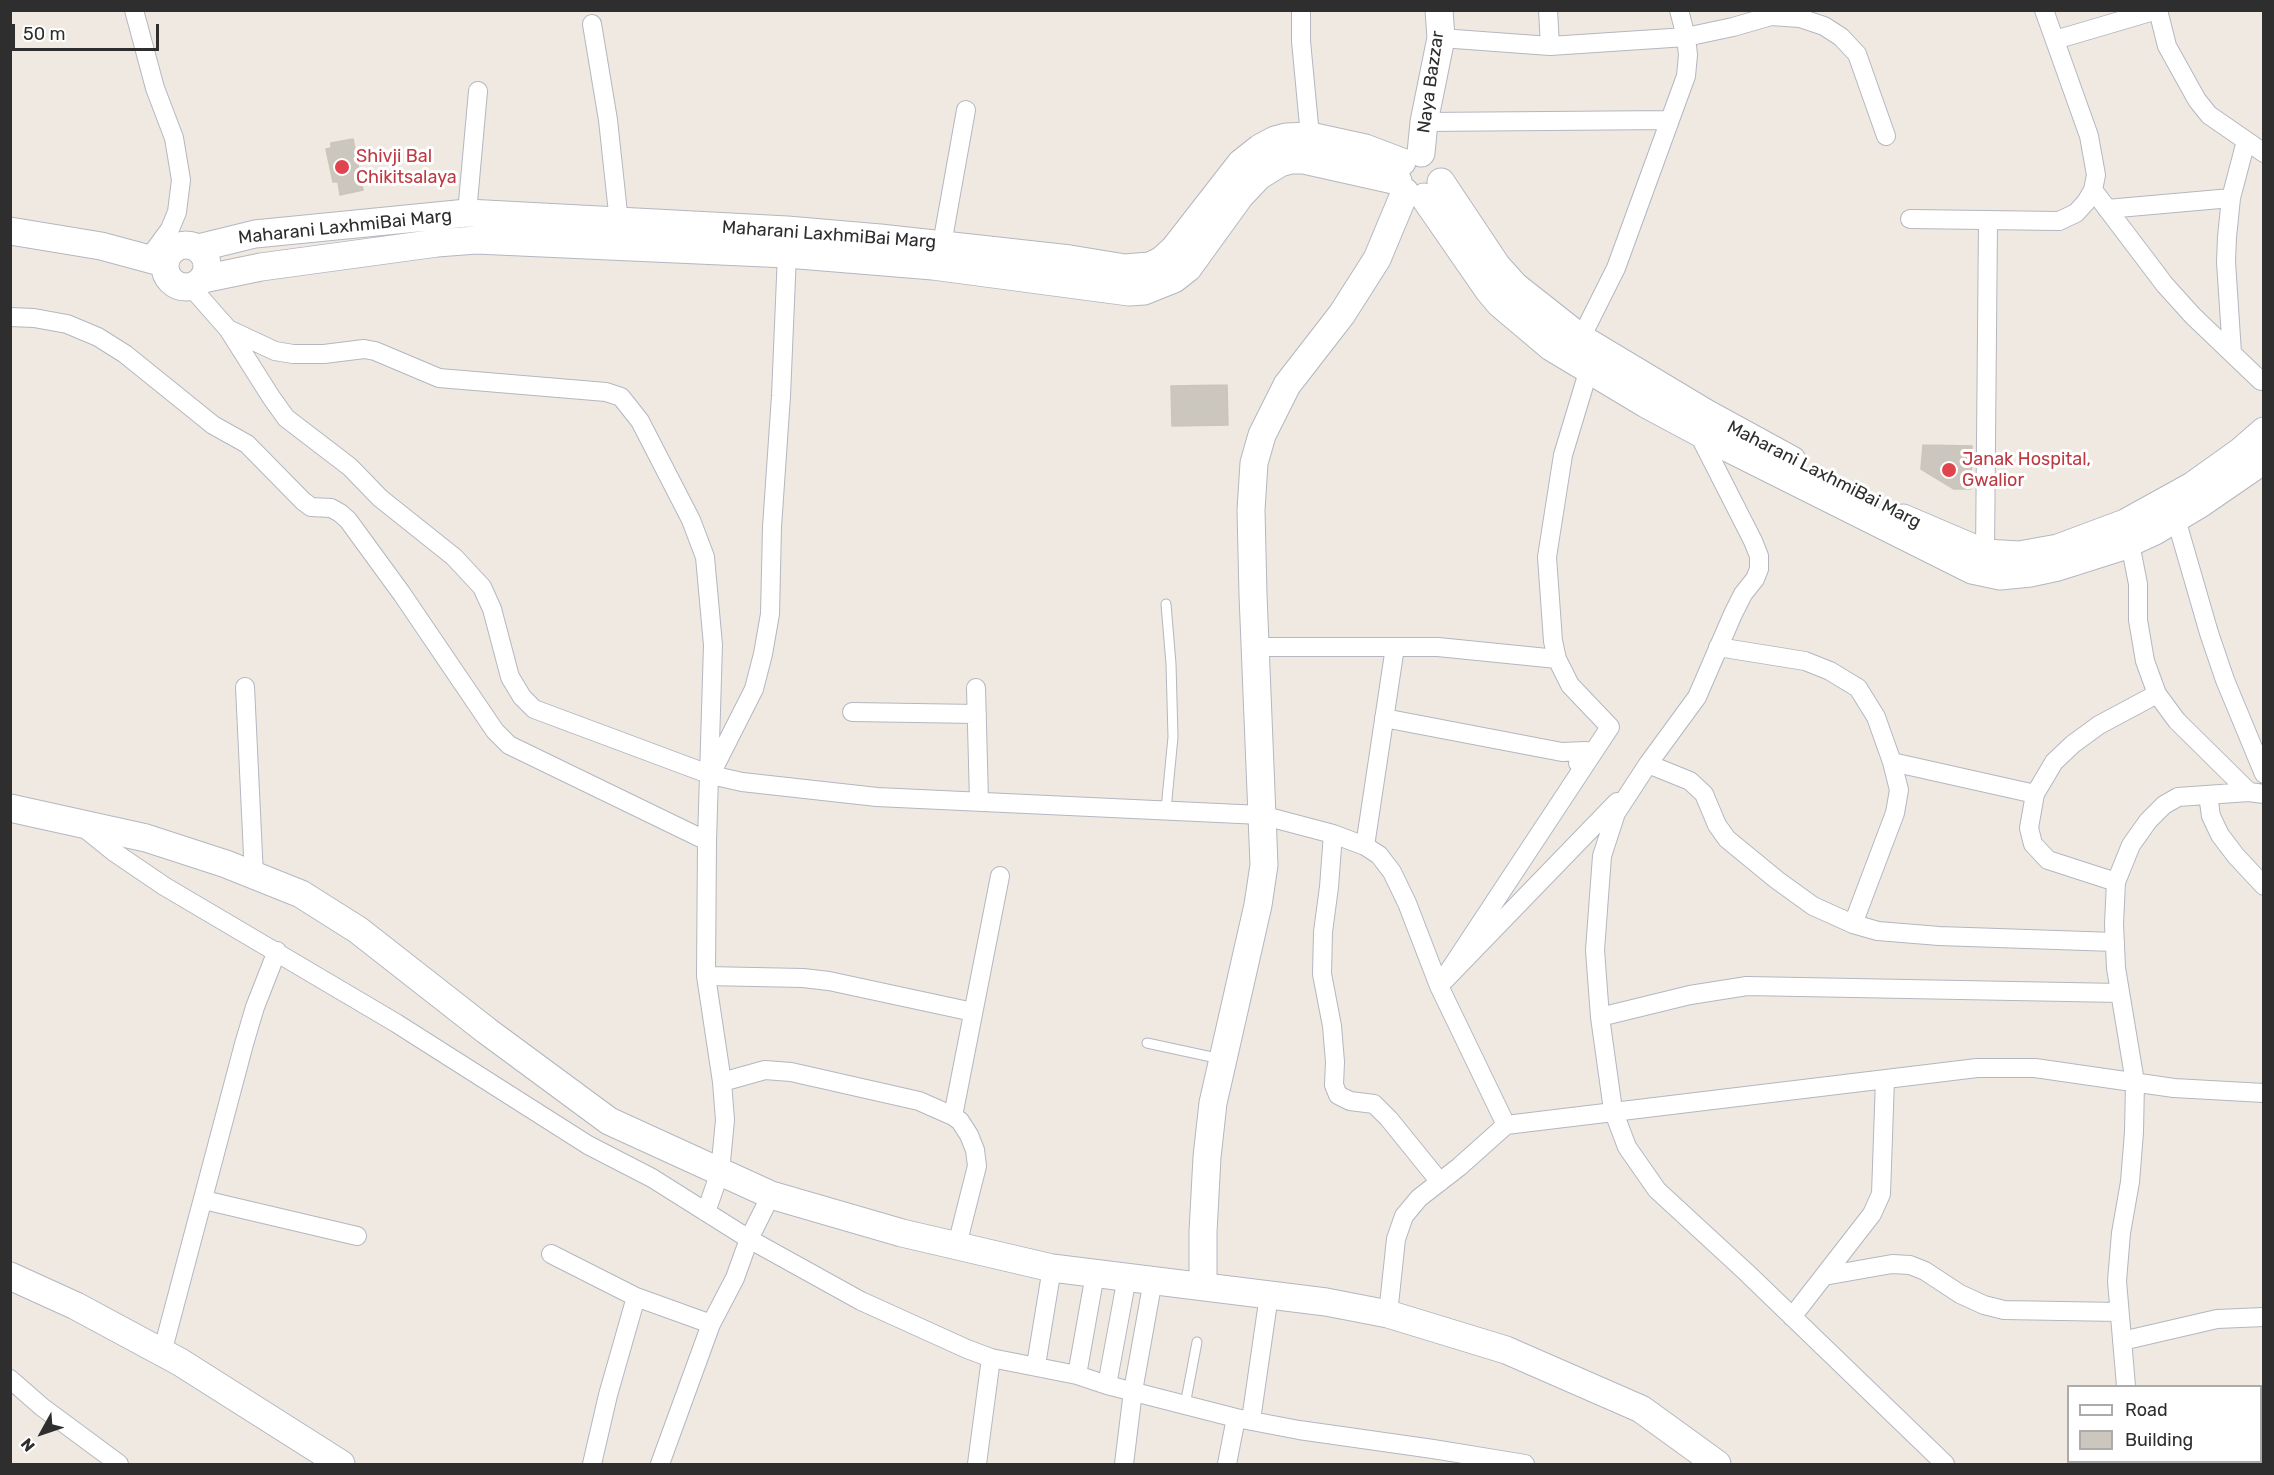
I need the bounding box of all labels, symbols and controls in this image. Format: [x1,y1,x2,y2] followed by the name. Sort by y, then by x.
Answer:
[15,12,162,50] scale bar
[23,23,66,45] text: 50 m
[1413,29,1449,135] street label: Naya Bazzar
[356,146,457,188] place label: Shivji Bal Chikitsalaya
[333,158,351,176] marker: Shivji Bal Chikitsalaya
[237,205,453,249] street label: Maharani LaxhmiBai Marg
[721,217,937,253] street label: Maharani LaxhmiBai Marg
[1723,417,1925,533] street label: Maharani LaxhmiBai Marg
[1962,449,2091,492] place label: Janak Hospital, Gwalior
[1940,461,1958,479] marker: Janak Hospital, Gwalior
[2067,1385,2262,1463] legend
[2125,1399,2168,1421] text: Road
[12,1403,72,1463] north arrow
[2125,1429,2193,1451] text: Building
[17,1434,39,1455] text: N

